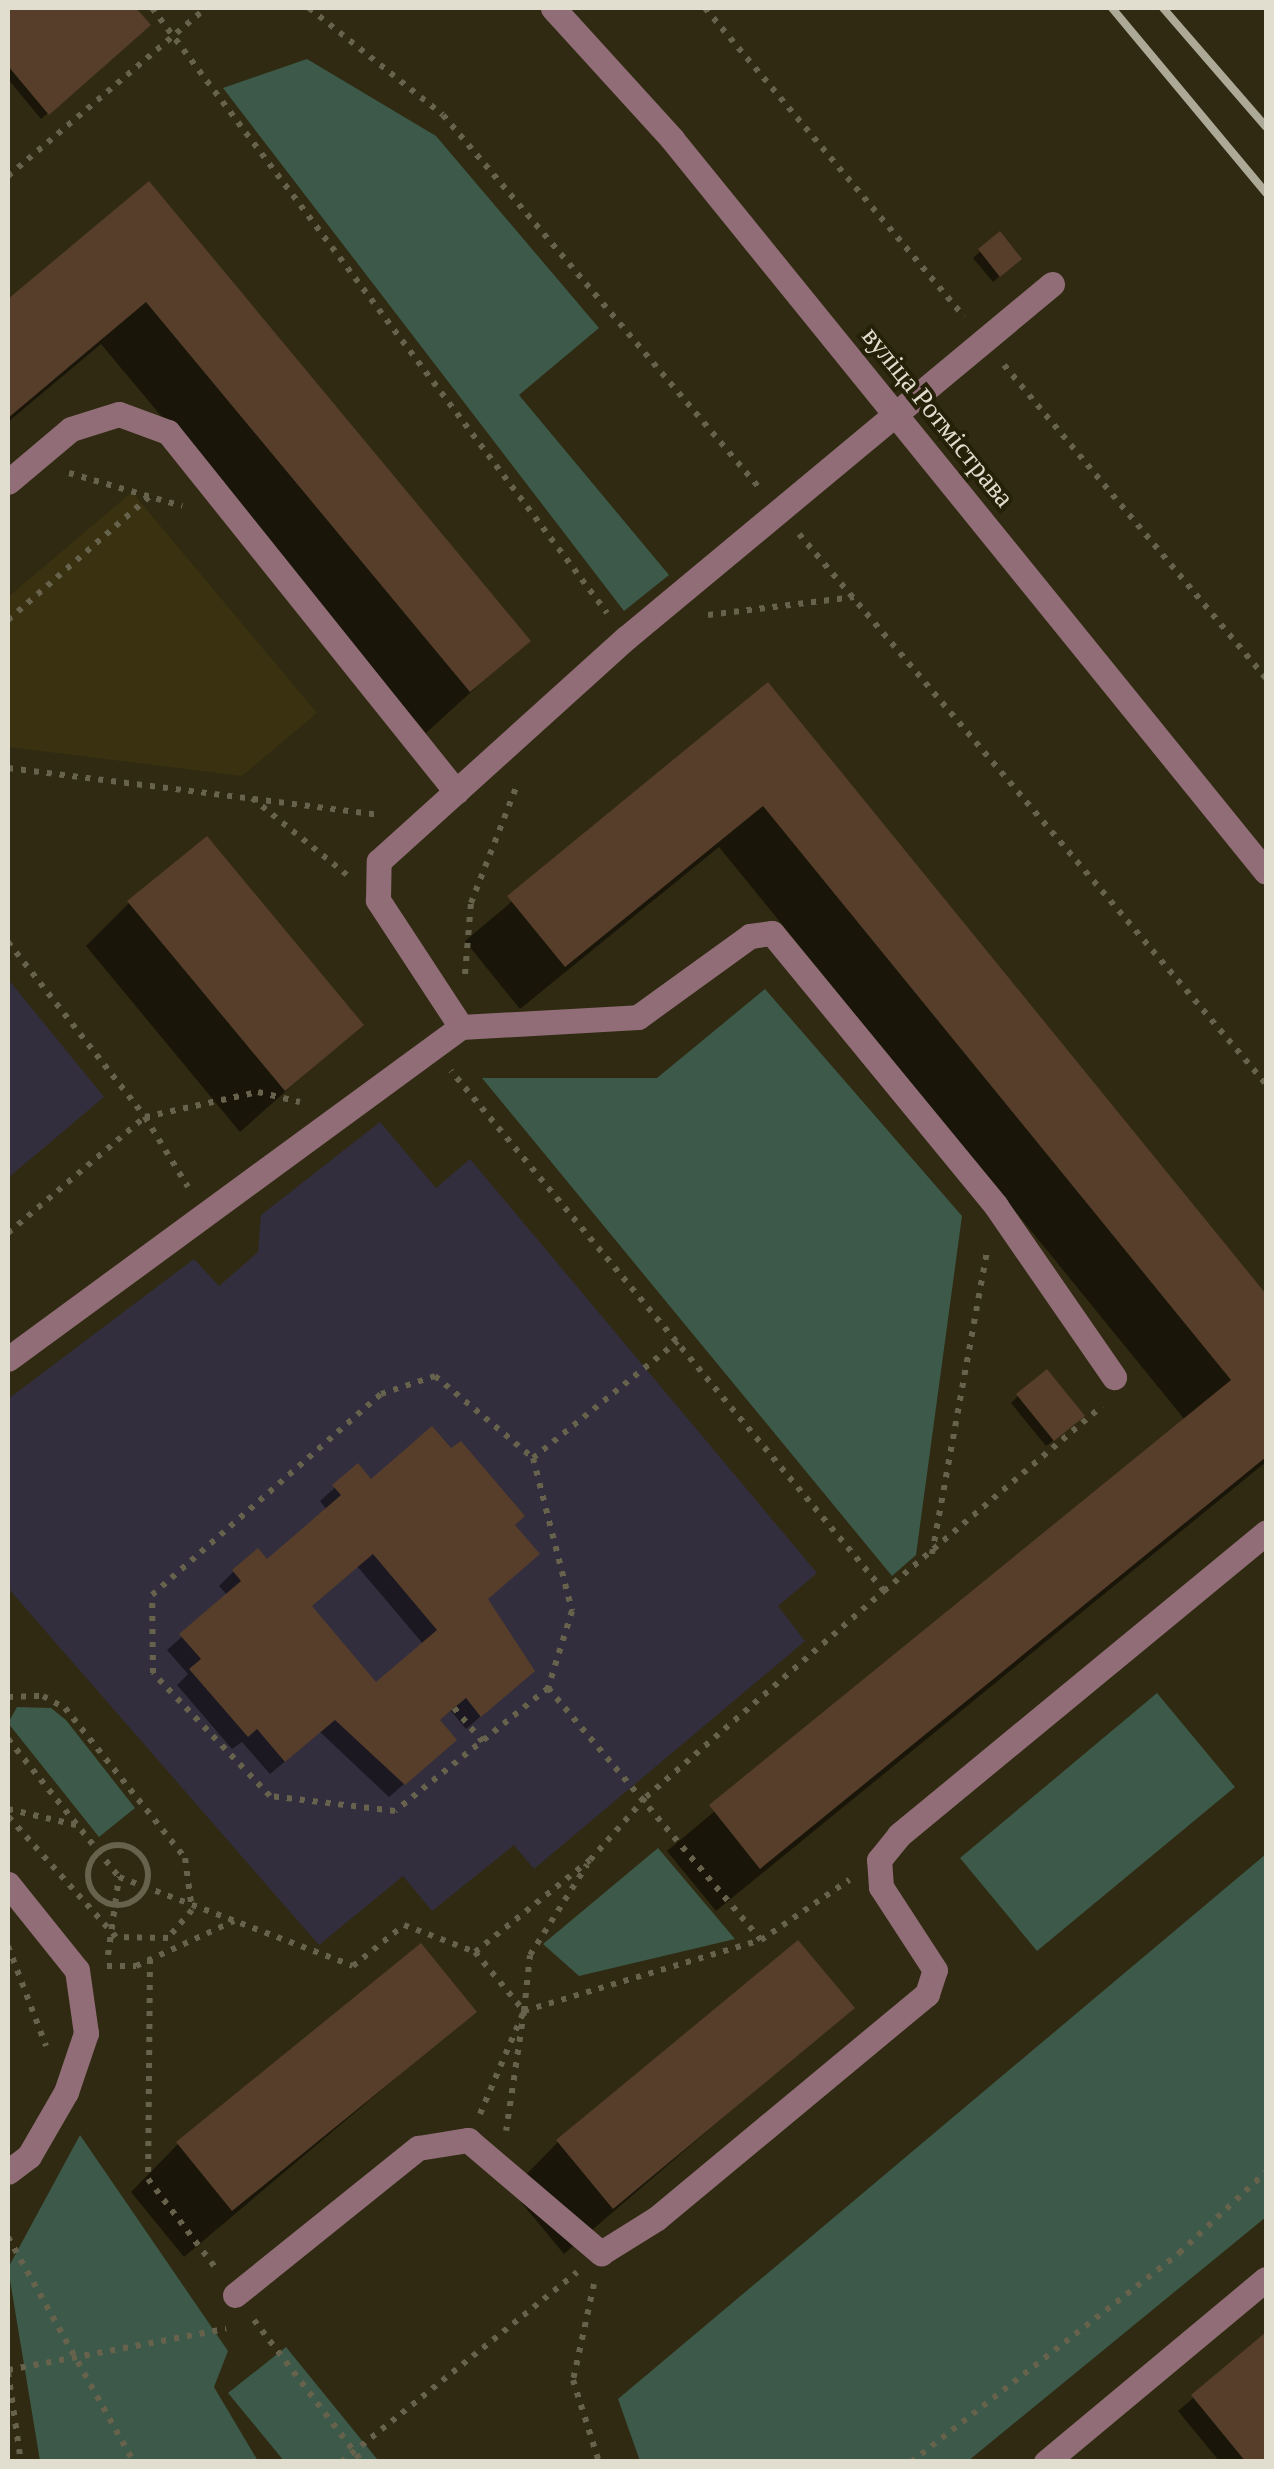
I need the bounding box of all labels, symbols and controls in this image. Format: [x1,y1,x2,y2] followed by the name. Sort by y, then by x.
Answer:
[855,320,1021,514] street label: вуліца Ротмістрава

